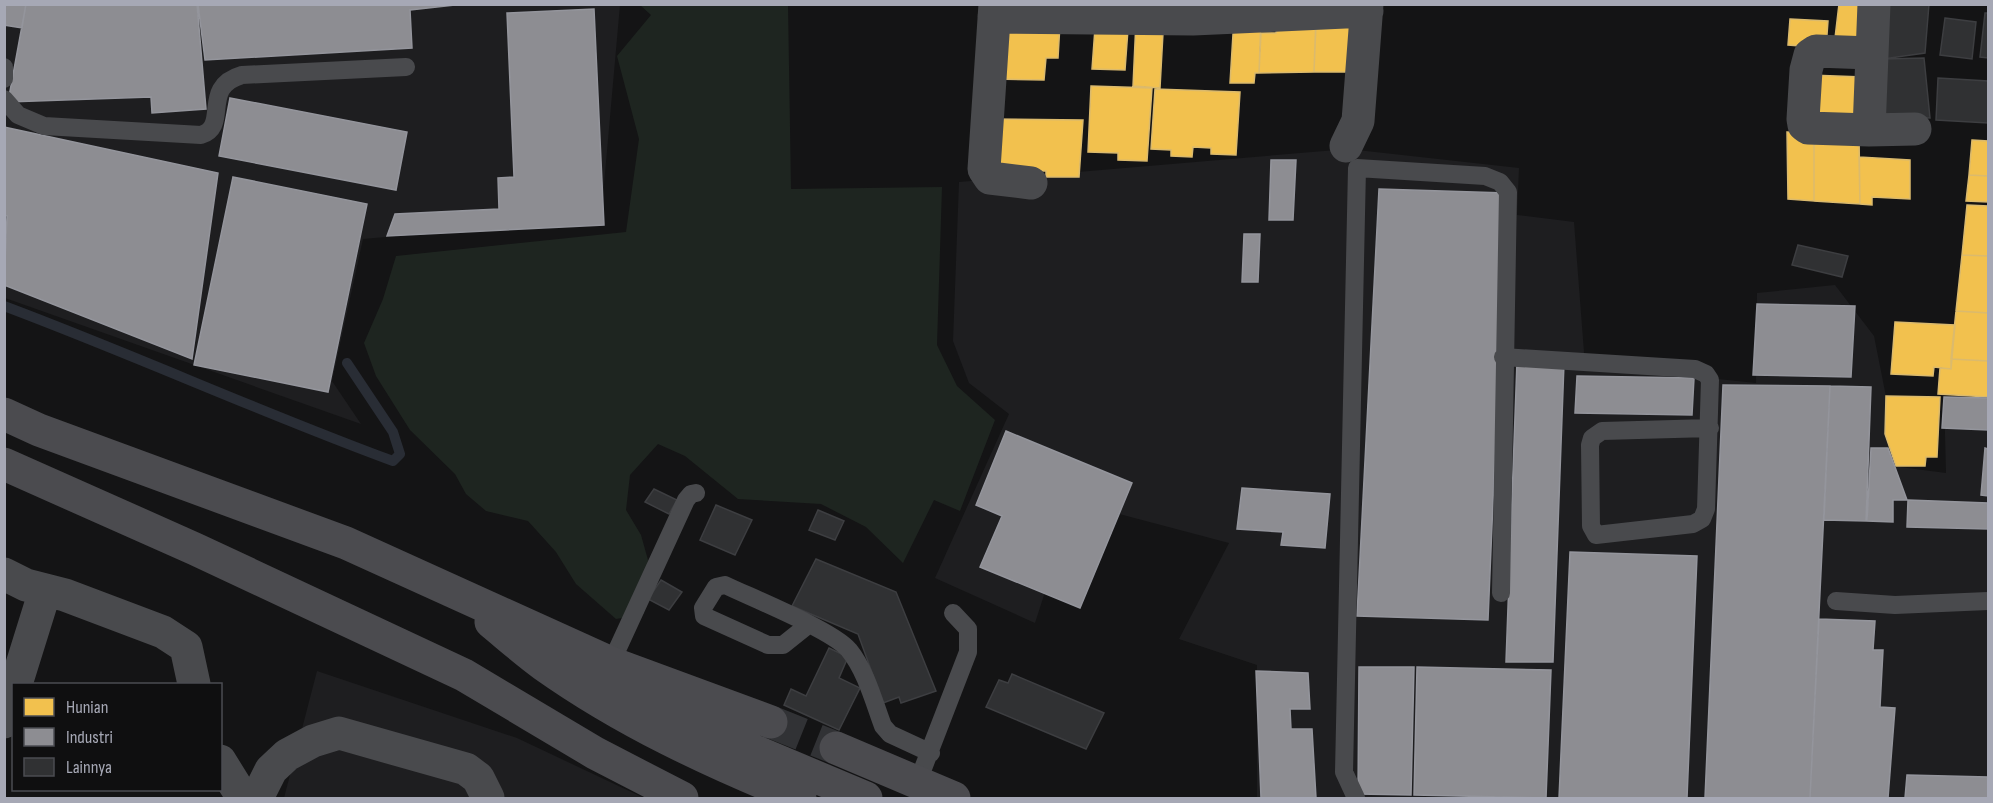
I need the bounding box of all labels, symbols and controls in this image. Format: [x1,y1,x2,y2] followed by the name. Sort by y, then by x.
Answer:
[12,683,222,791] legend
[66,697,108,718] text: Hunian
[66,727,113,748] text: Industri
[66,757,112,778] text: Lainnya

